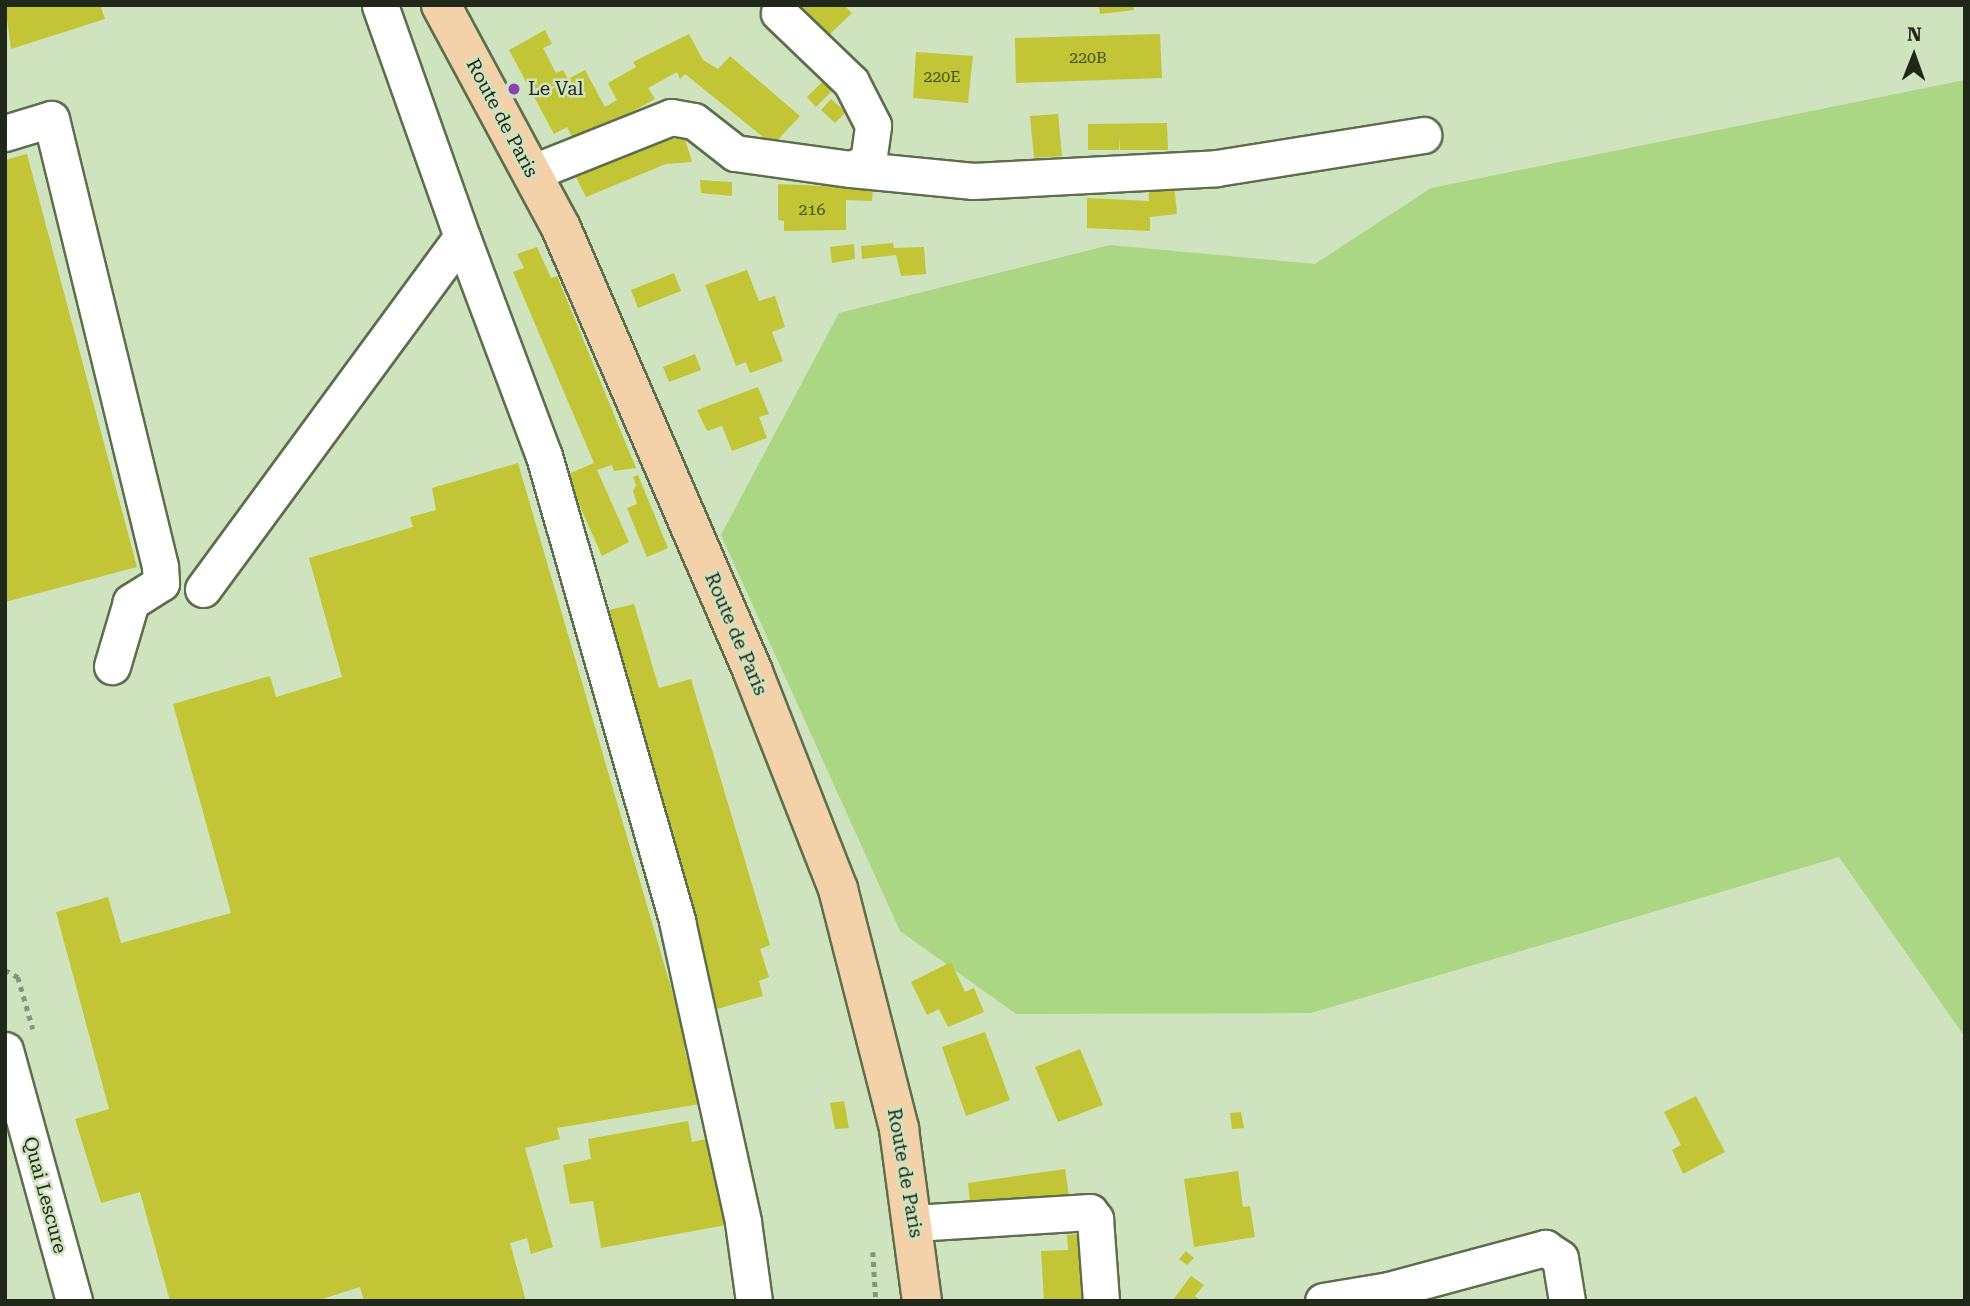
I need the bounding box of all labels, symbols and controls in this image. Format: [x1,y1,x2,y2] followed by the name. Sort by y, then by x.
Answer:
[1879,21,1949,91] north arrow
[1907,23,1922,46] text: N
[1069,48,1107,68] house number: 220B
[461,55,543,181] street label: Route de Paris
[923,67,961,87] house number: 220E
[528,78,583,100] place label: Le Val
[506,81,522,97] marker: Le Val
[799,200,825,220] house number: 216
[700,569,772,699] street label: Route de Paris
[882,1107,928,1239] street label: Route de Paris
[18,1134,72,1256] street label: Quai Lescure

